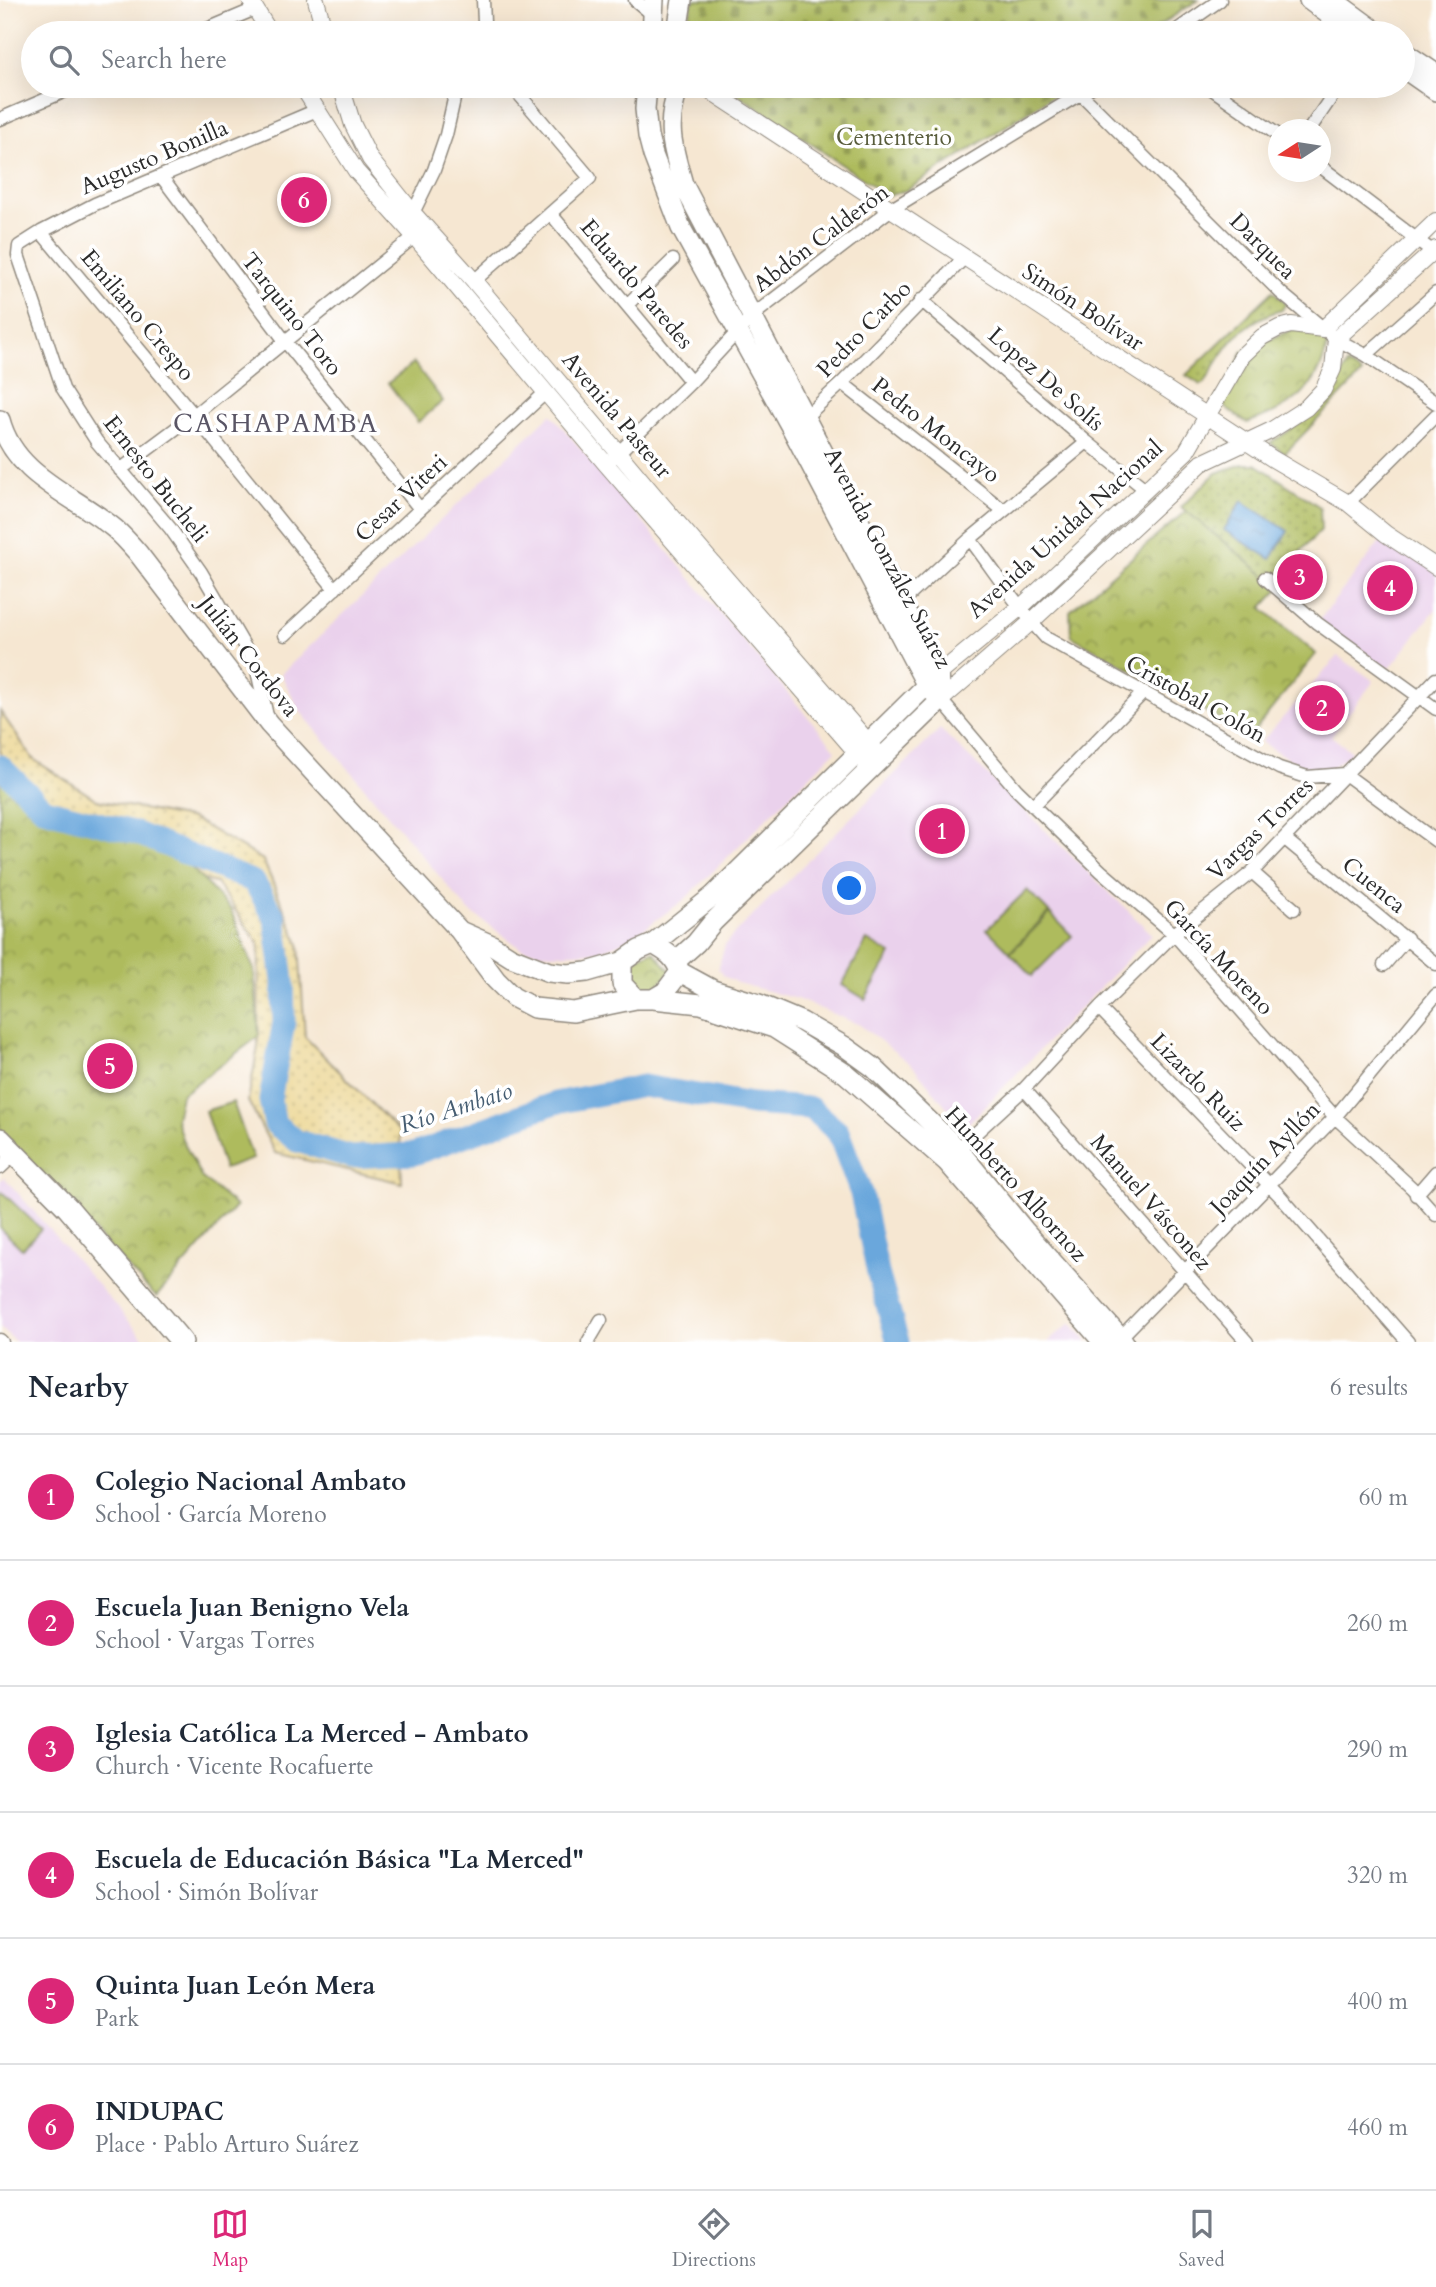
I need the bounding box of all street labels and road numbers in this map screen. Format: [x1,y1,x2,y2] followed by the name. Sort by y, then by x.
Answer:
[76,112,233,202] street label: Augusto Bonilla
[747,177,895,299] street label: Abdón Calderón
[1223,206,1303,286] street label: Darquea
[573,212,701,356] street label: Eduardo Paredes
[74,243,202,387] street label: Emiliano Crespo
[234,246,350,382] street label: Tarquino Toro
[1016,256,1150,358] street label: Simón Bolívar
[810,274,918,384] street label: Pedro Carbo
[981,320,1111,438] street label: Lopez De Solís
[555,345,679,485] street label: Avenida Pasteur
[865,370,1007,490] street label: Pedro Moncayo
[96,409,216,549] street label: Ernesto Bucheli
[961,433,1170,625] street label: Avenida Unidad Nacional
[817,442,959,674] street label: Avenida González Suárez
[348,447,454,549] street label: Cesar Viteri
[190,586,306,723] street label: Julián Cordova
[1120,648,1272,750] street label: Cristobal Colón
[1200,771,1320,887] street label: Vargas Torres
[1335,850,1413,920] street label: Cuenca
[1157,892,1281,1022] street label: García Moreno
[1143,1026,1253,1138] street label: Lizardo Ruiz
[1201,1095,1327,1224] street label: Joaquín Ayllón
[938,1099,1094,1269] street label: Humberto Albornoz
[1083,1127,1219,1277] street label: Manuel Vásconez

